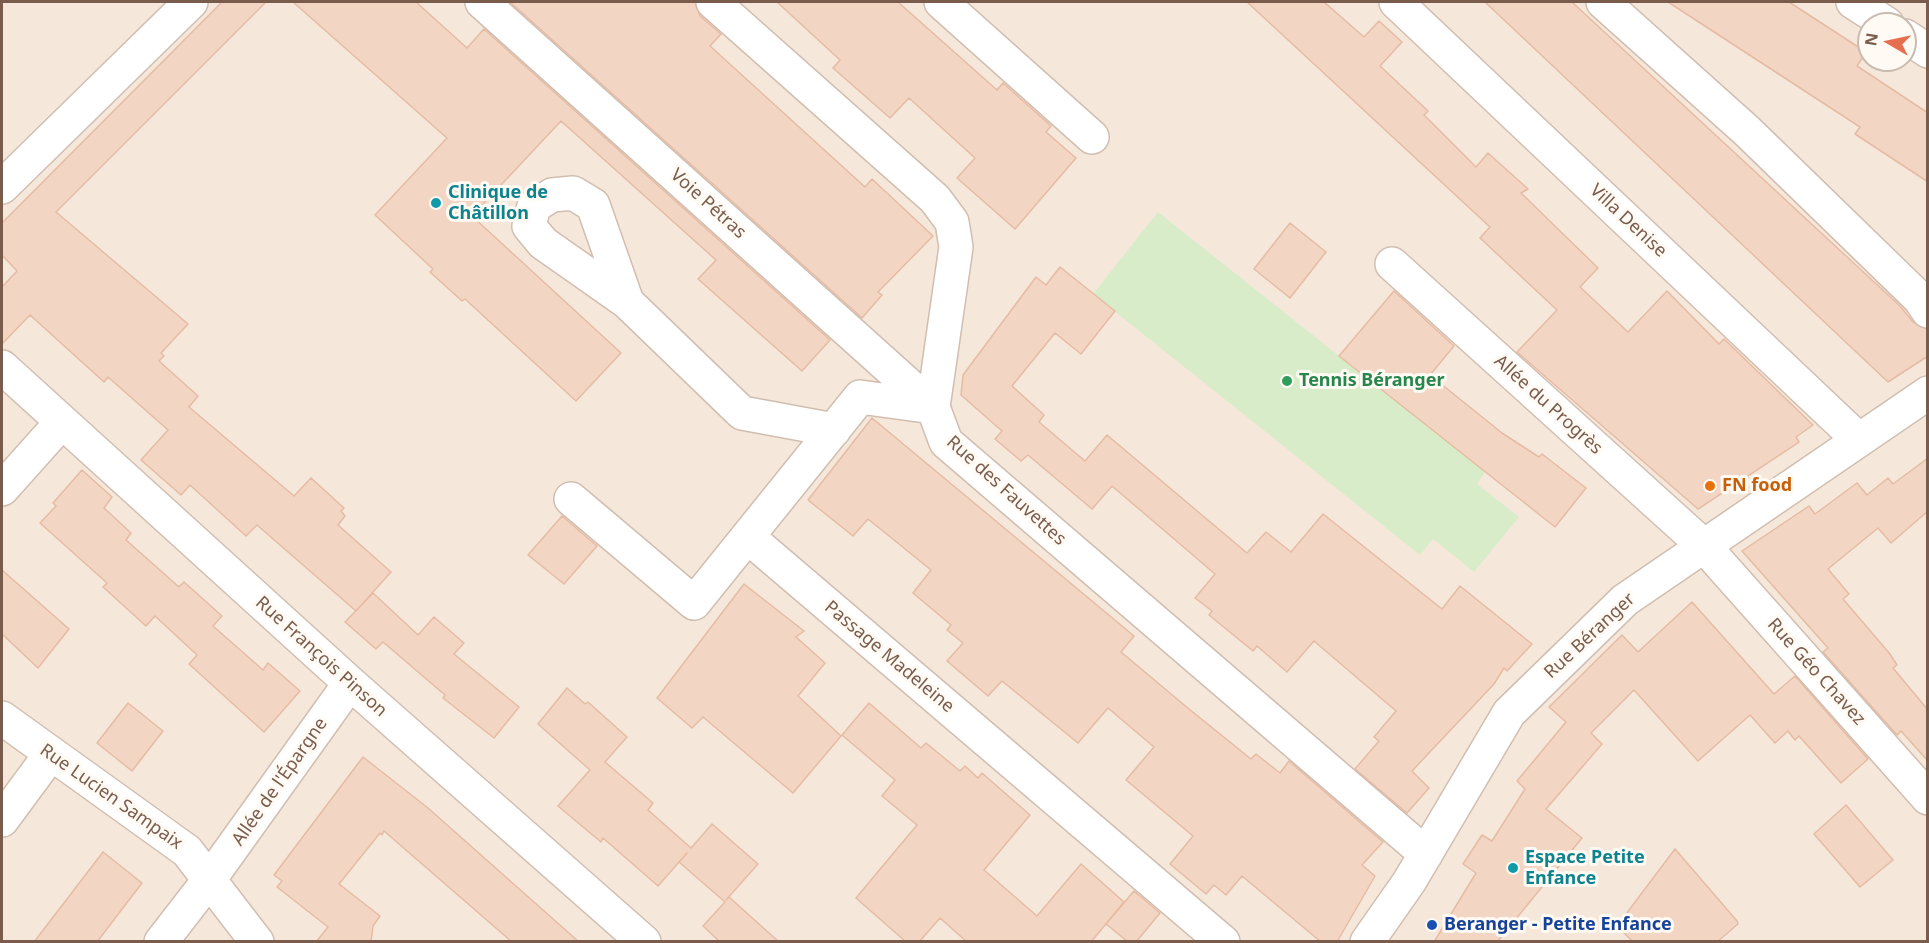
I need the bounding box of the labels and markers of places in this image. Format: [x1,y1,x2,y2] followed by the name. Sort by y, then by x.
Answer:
[448,182,548,224] place label: Clinique de Châtillon
[429,196,443,210] marker: Clinique de Châtillon
[1299,370,1444,392] place label: Tennis Béranger
[1280,374,1294,388] marker: Tennis Béranger
[1722,475,1792,497] place label: FN food
[1703,479,1717,493] marker: FN food
[1525,847,1645,890] place label: Espace Petite Enfance
[1506,861,1520,875] marker: Espace Petite Enfance
[1444,914,1672,936] place label: Beranger - Petite Enfance
[1425,918,1439,932] marker: Beranger - Petite Enfance

